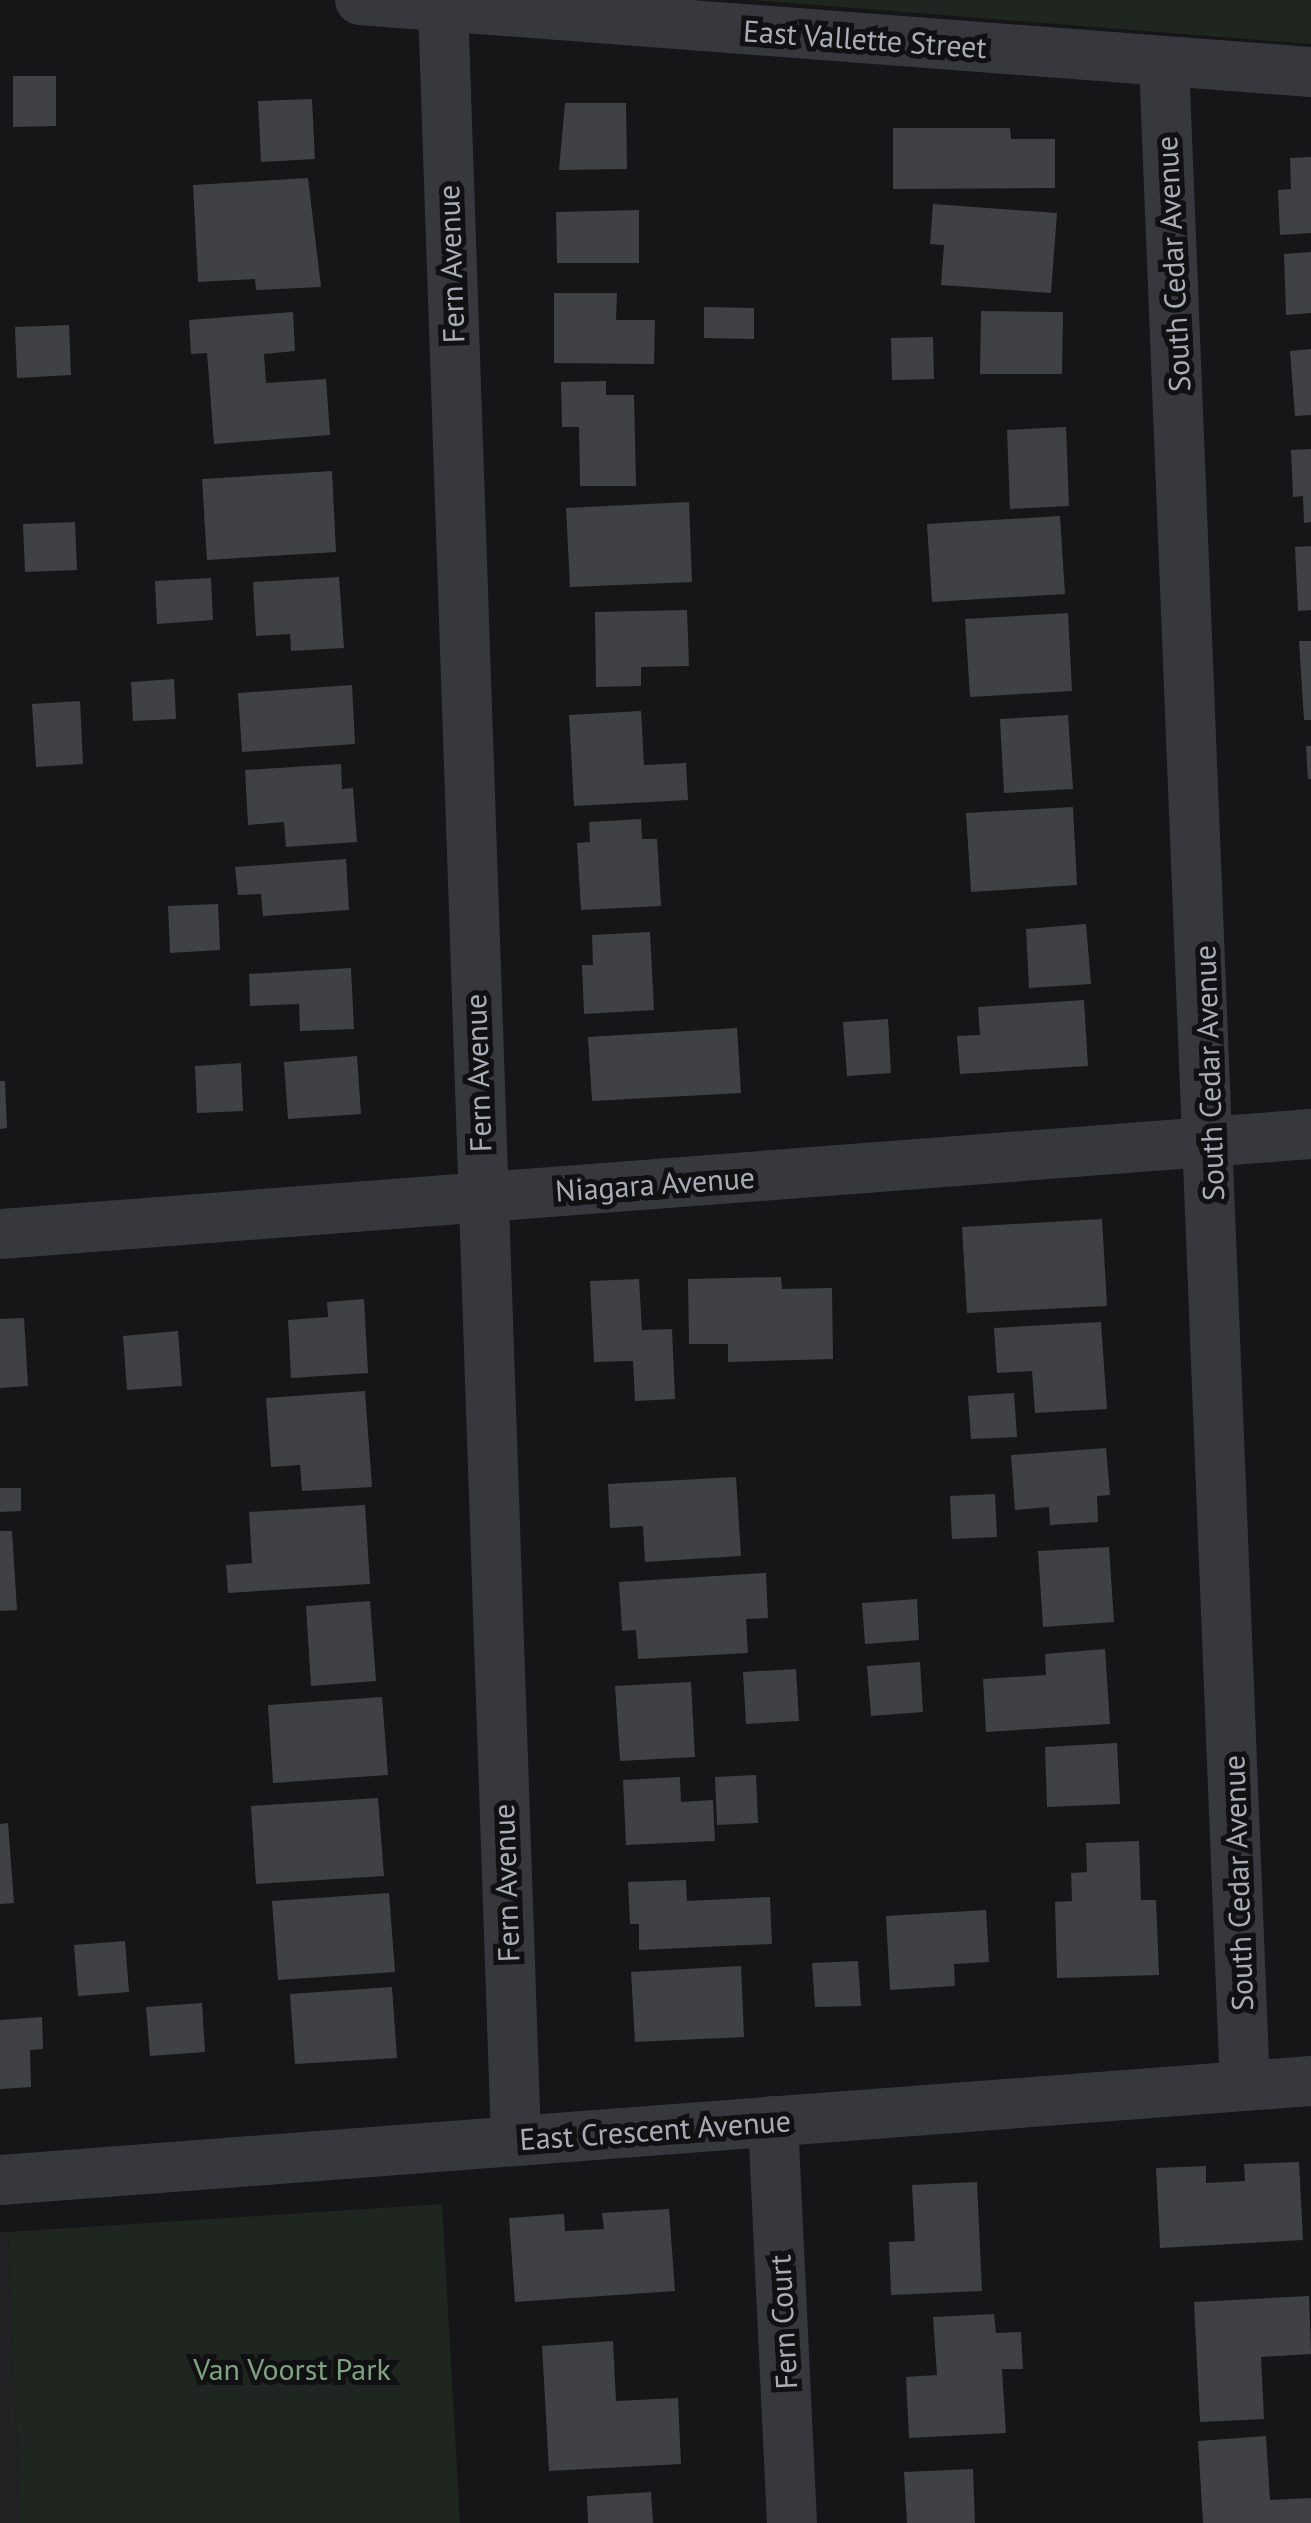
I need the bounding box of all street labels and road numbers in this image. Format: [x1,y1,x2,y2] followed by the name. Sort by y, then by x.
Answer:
[742,13,988,65] street label: East Vallette Street
[1148,135,1198,393] street label: South Cedar Avenue
[430,184,472,344] street label: Fern Avenue
[1187,944,1231,1202] street label: South Cedar Avenue
[457,993,499,1153] street label: Fern Avenue
[554,1159,756,1209] street label: Niagara Avenue
[1216,1754,1260,2012] street label: South Cedar Avenue
[485,1803,527,1963] street label: Fern Avenue
[518,2103,792,2157] street label: East Crescent Avenue
[761,2254,805,2390] street label: Fern Court

